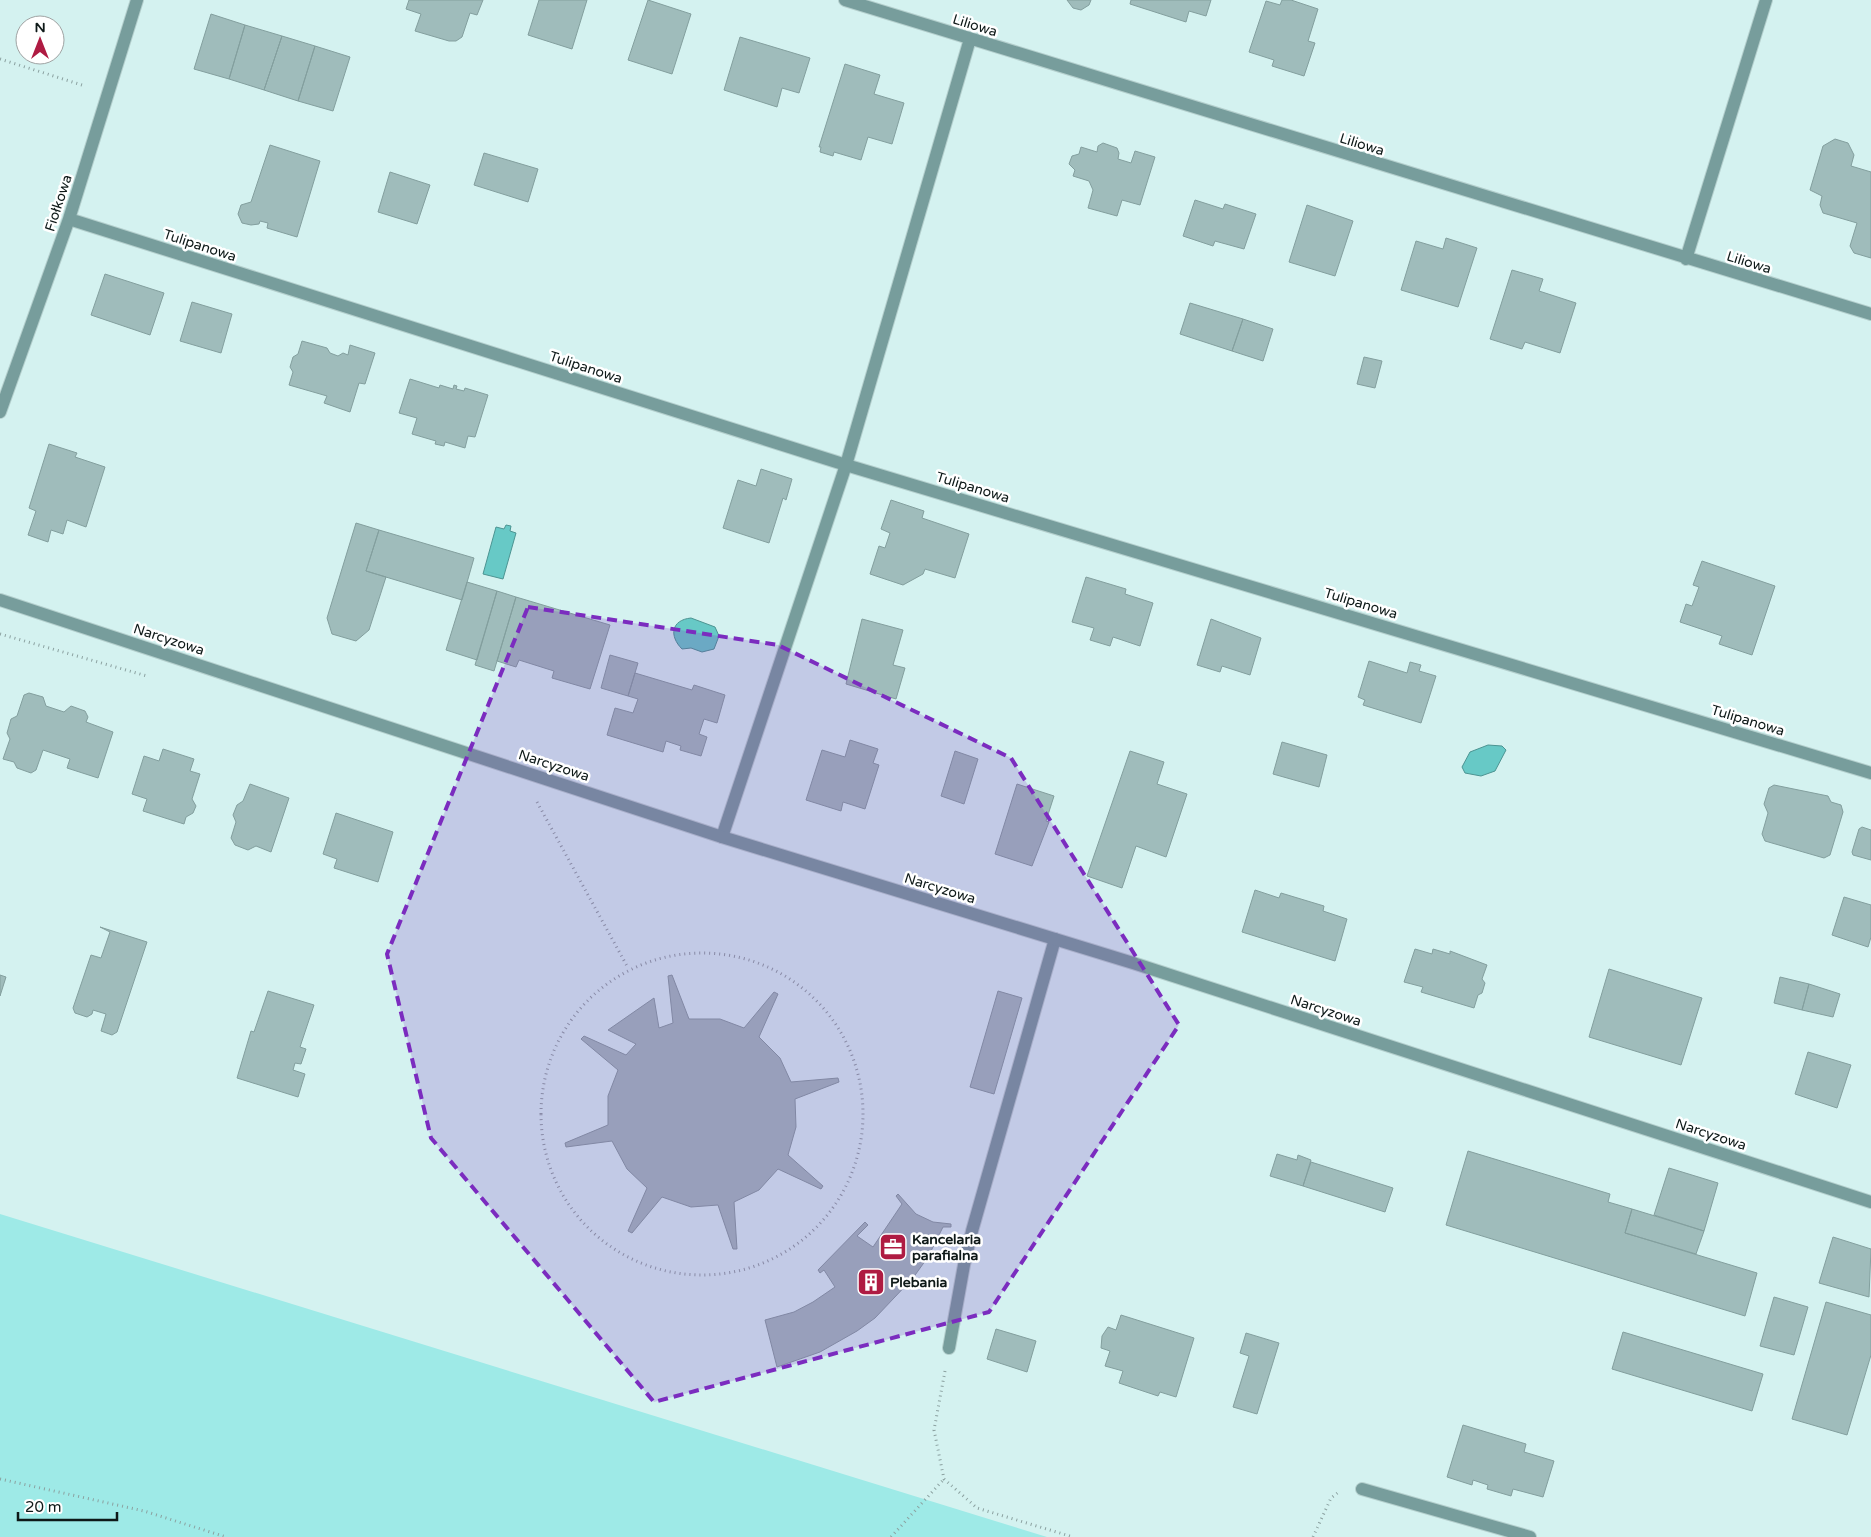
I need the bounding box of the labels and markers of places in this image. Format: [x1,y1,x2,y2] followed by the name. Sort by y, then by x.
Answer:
[912,1231,981,1264] place label: Kancelaria parafialna
[878,1232,908,1262] office icon: Kancelaria parafialna
[856,1267,886,1297] building icon: Plebania
[890,1274,947,1291] place label: Plebania

